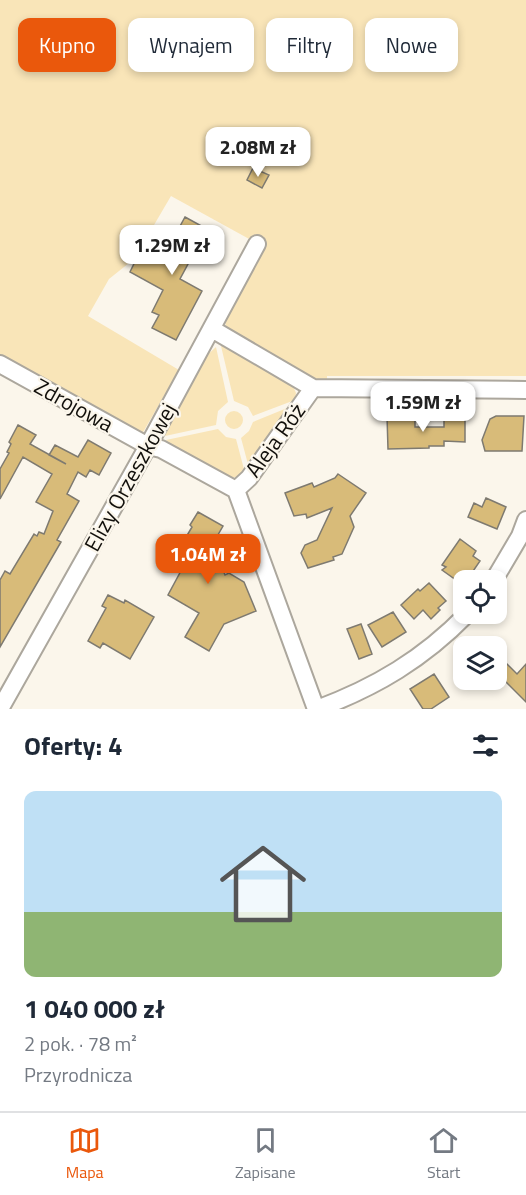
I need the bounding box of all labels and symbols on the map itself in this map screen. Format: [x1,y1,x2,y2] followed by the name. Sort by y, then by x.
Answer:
[196,127,320,178] pin: 2.08M zł
[110,225,234,276] pin: 1.29M zł
[28,369,120,441] street label: Zdrojowa
[361,382,485,433] pin: 1.59M zł
[75,396,185,558] street label: Elizy Orzeszkowej
[236,396,314,484] street label: Aleja Róż
[146,534,270,585] pin: 1.04M zł

